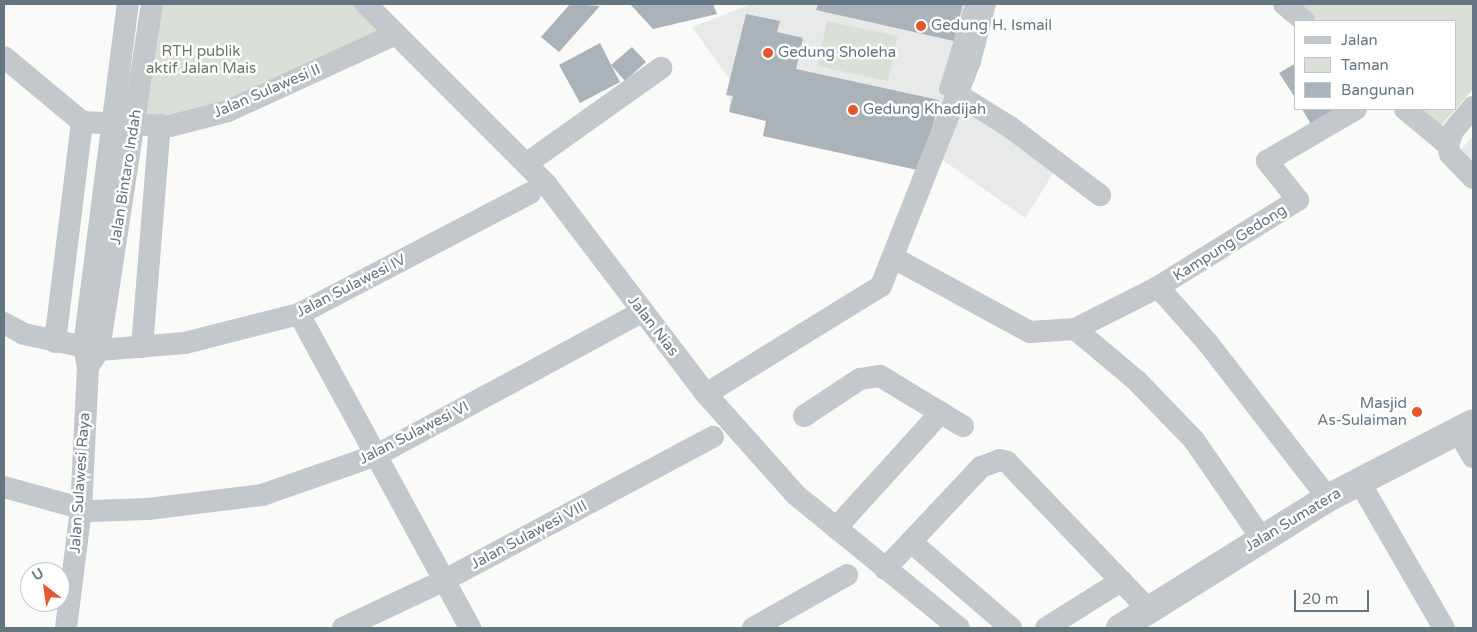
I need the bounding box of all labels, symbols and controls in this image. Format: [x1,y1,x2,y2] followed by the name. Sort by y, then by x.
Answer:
[931,17,1052,35] place label: Gedung H. Ismail
[915,20,927,32] marker: Gedung H. Ismail
[1294,20,1457,110] legend
[1341,31,1378,49] text: Jalan
[146,42,256,77] park label: RTH publik aktif Jalan Mais
[778,44,896,62] place label: Gedung Sholeha
[762,47,774,59] marker: Gedung Sholeha
[1341,56,1389,74] text: Taman
[211,60,323,122] street label: Jalan Sulawesi II
[1341,81,1414,99] text: Bangunan
[863,101,986,119] place label: Gedung Khadijah
[847,104,859,116] marker: Gedung Khadijah
[106,108,146,246] street label: Jalan Bintaro Indah
[1170,201,1290,285] street label: Kampung Gedong
[293,251,409,321] street label: Jalan Sulawesi IV
[624,292,682,360] street label: Jalan Nias
[1317,394,1407,429] place label: Masjid As-Sulaiman
[356,398,472,468] street label: Jalan Sulawesi VI
[1411,406,1423,418] marker: Masjid As-Sulaiman
[66,412,94,554] street label: Jalan Sulawesi Raya
[1242,484,1344,556] street label: Jalan Sumatera
[468,497,590,573] street label: Jalan Sulawesi VIII
[20,562,70,612] north arrow
[29,564,47,584] text: U
[1297,580,1372,612] scale bar
[1302,590,1339,608] text: 20 m

